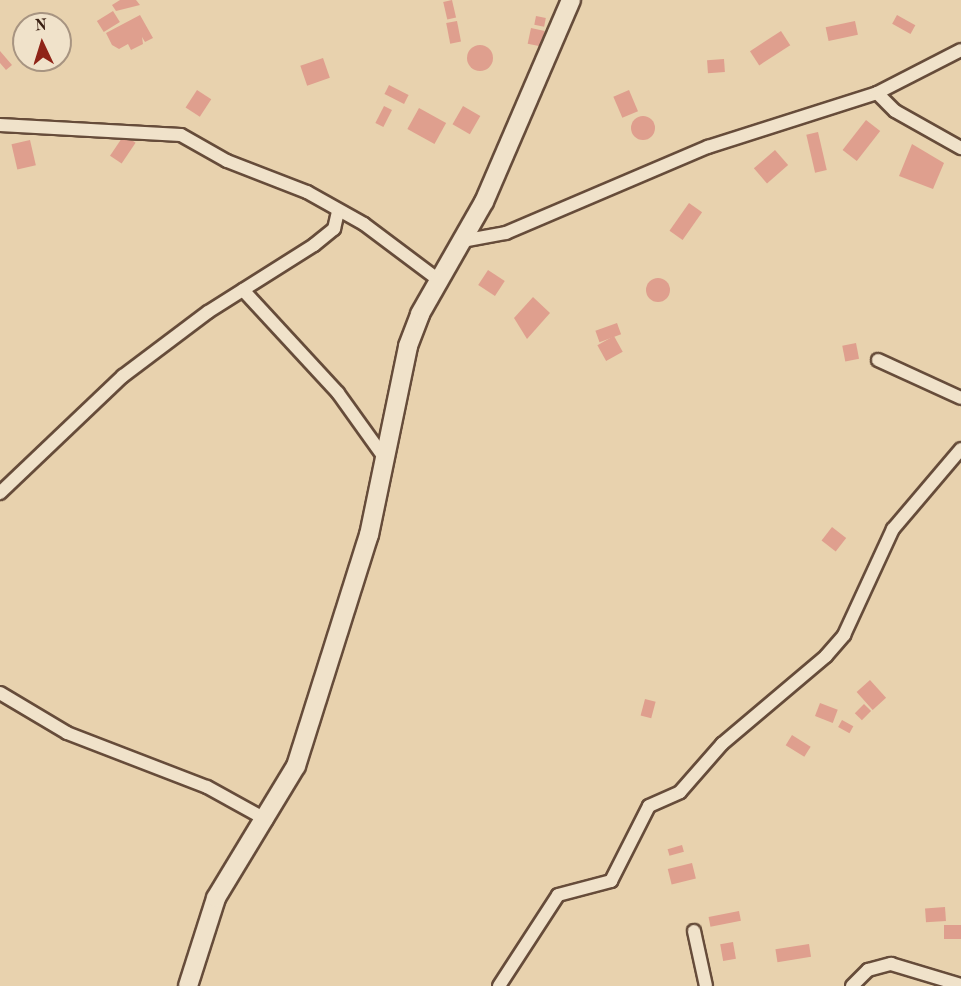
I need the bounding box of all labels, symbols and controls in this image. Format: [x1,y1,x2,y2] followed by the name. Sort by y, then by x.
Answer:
[12,12,72,72] north arrow
[34,18,48,34] text: N

